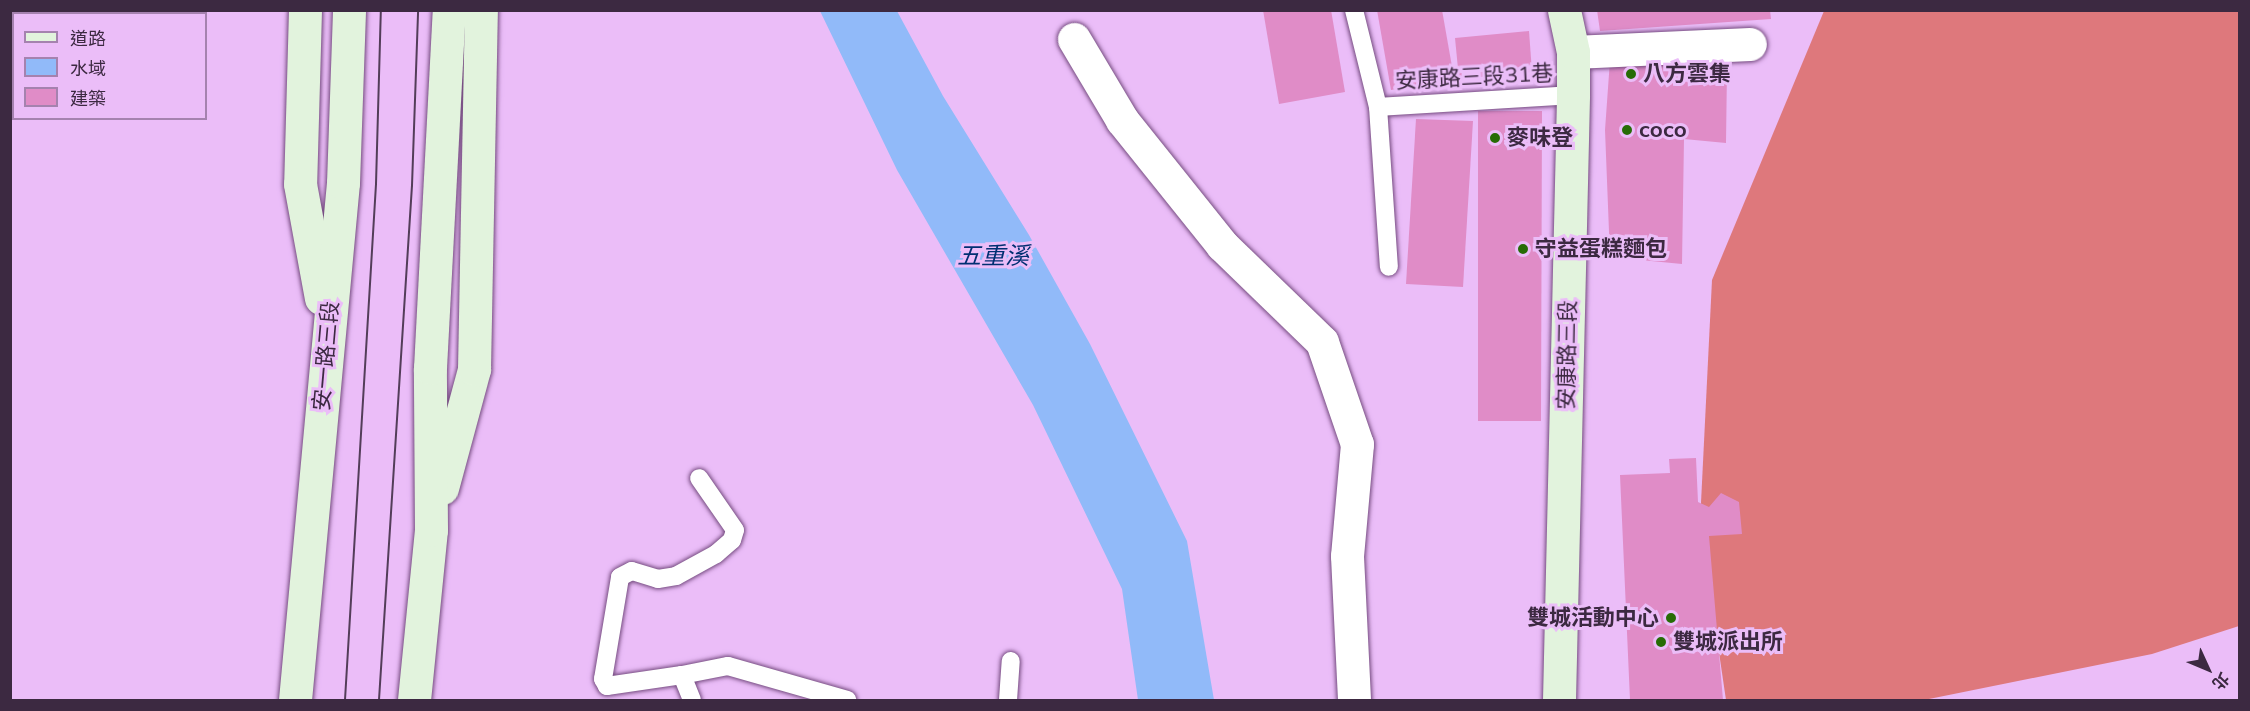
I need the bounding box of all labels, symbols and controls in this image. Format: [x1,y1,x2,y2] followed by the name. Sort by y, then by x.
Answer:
[12,12,207,120] legend
[70,27,106,50] text: 道路
[70,57,106,80] text: 水域
[1394,60,1554,94] street label: 安康路三段31巷
[1643,61,1731,87] place label: 八方雲集
[1624,67,1638,81] marker: 八方雲集
[70,87,106,110] text: 建築
[1639,117,1687,143] place label: coco
[1620,123,1634,137] marker: coco
[1507,125,1573,151] place label: 麥味登
[1488,131,1502,145] marker: 麥味登
[1535,236,1667,262] place label: 守益蛋糕麵包
[957,242,1029,270] water label: 五重溪
[1516,242,1530,256] marker: 守益蛋糕麵包
[308,300,344,412] street label: 安一路三段
[1553,300,1581,410] street label: 安康路三段
[1527,605,1659,631] place label: 雙城活動中心
[1664,611,1678,625] marker: 雙城活動中心
[1673,629,1783,655] place label: 雙城派出所
[1654,635,1668,649] marker: 雙城派出所
[2178,639,2238,699] north arrow
[2208,669,2234,694] text: 北

